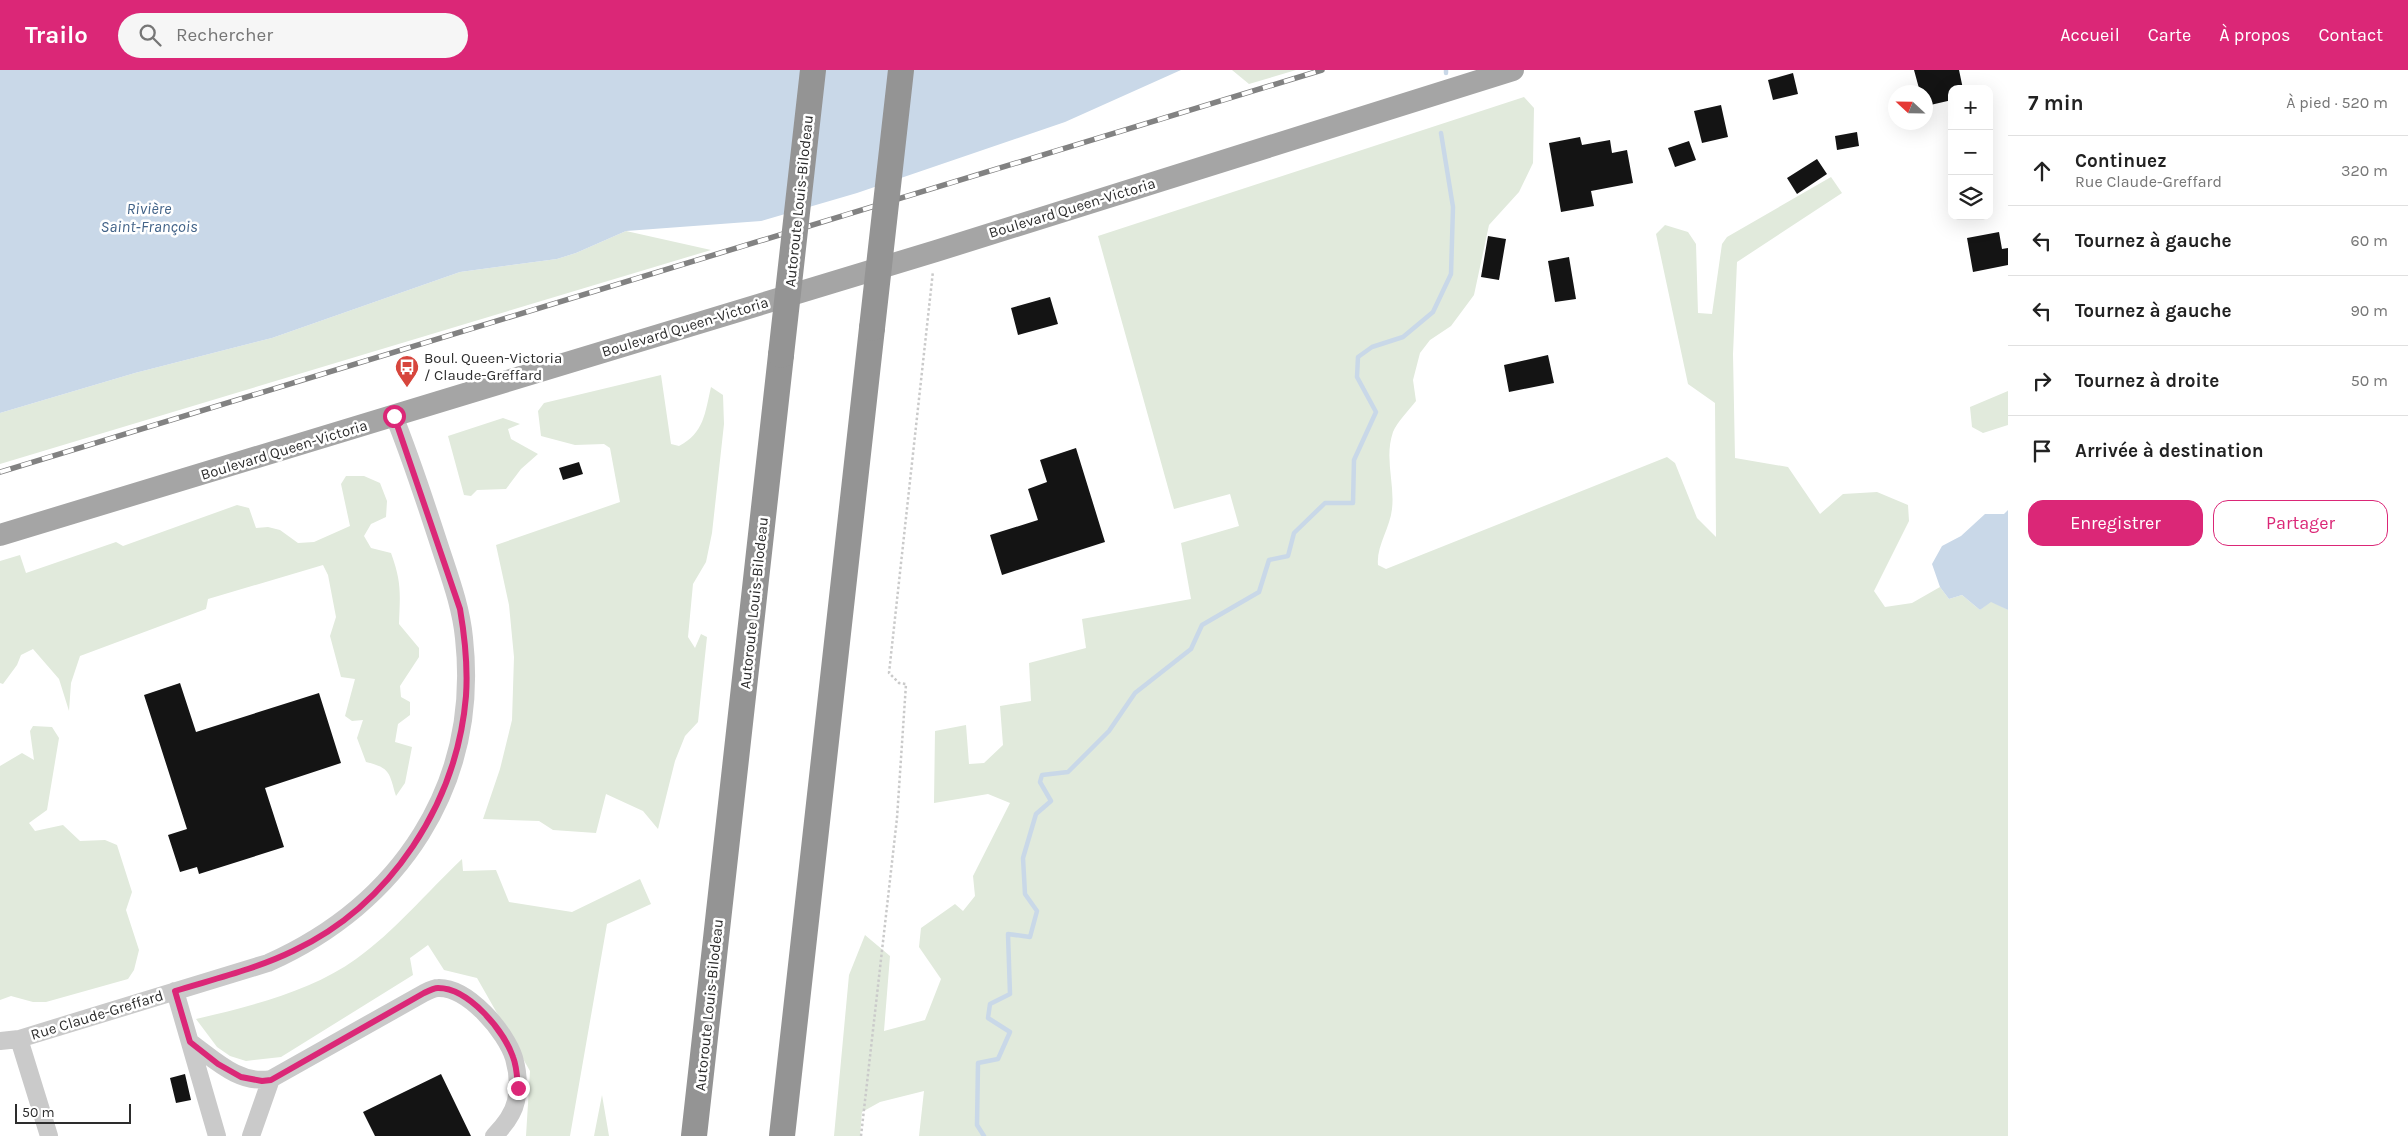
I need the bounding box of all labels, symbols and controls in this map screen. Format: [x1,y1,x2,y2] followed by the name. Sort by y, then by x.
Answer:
[118,13,468,58] search box
[25,21,88,49] text: Trailo
[136,21,164,49] icon: search
[176,24,273,46] text: Rechercher
[2060,24,2120,46] text: Accueil
[2148,24,2191,46] text: Carte
[2219,24,2291,46] text: À propos
[2319,24,2383,46] text: Contact
[1888,85,1933,130] north arrow
[1948,85,1993,220] map controls
[1948,85,1993,130] button: +
[2028,91,2084,115] text: 7 min
[2286,93,2388,112] text: À pied · 520 m
[781,114,817,288] street label: Autoroute Louis-Bilodeau
[1948,130,1993,175] button: −
[2075,150,2167,172] text: Continuez
[2028,157,2056,185] icon: ahead
[2341,161,2388,180] text: 320 m
[2075,172,2222,191] text: Rue Claude-Greffard
[986,174,1158,242] street label: Boulevard Queen-Victoria
[1948,175,1993,220] button: layers
[100,199,198,236] water label: Rivière Saint-François
[2028,227,2056,255] icon: left
[2075,230,2232,252] text: Tournez à gauche
[2351,231,2388,250] text: 60 m
[599,293,771,361] street label: Boulevard Queen-Victoria
[2028,297,2056,325] icon: left
[2075,300,2232,322] text: Tournez à gauche
[2350,301,2388,320] text: 90 m
[424,349,562,384] place label: Boul. Queen-Victoria / Claude-Greffard
[394,354,420,388] bus stop icon: Boul. Queen-Victoria / Claude-Greffard
[2028,367,2056,395] icon: right
[2075,370,2219,392] text: Tournez à droite
[2351,371,2388,390] text: 50 m
[383,405,406,428] route start
[198,416,370,484] street label: Boulevard Queen-Victoria
[2028,437,2056,465] icon: arrive
[2075,440,2264,462] text: Arrivée à destination
[2028,500,2203,546] button: Enregistrer
[2213,500,2388,546] button: Partager
[736,516,772,690] street label: Autoroute Louis-Bilodeau
[691,918,727,1092] street label: Autoroute Louis-Bilodeau
[29,986,165,1044] street label: Rue Claude-Greffard
[507,1077,530,1100] route end
[15,1101,131,1124] scale bar
[22,1104,55,1121] text: 50 m

